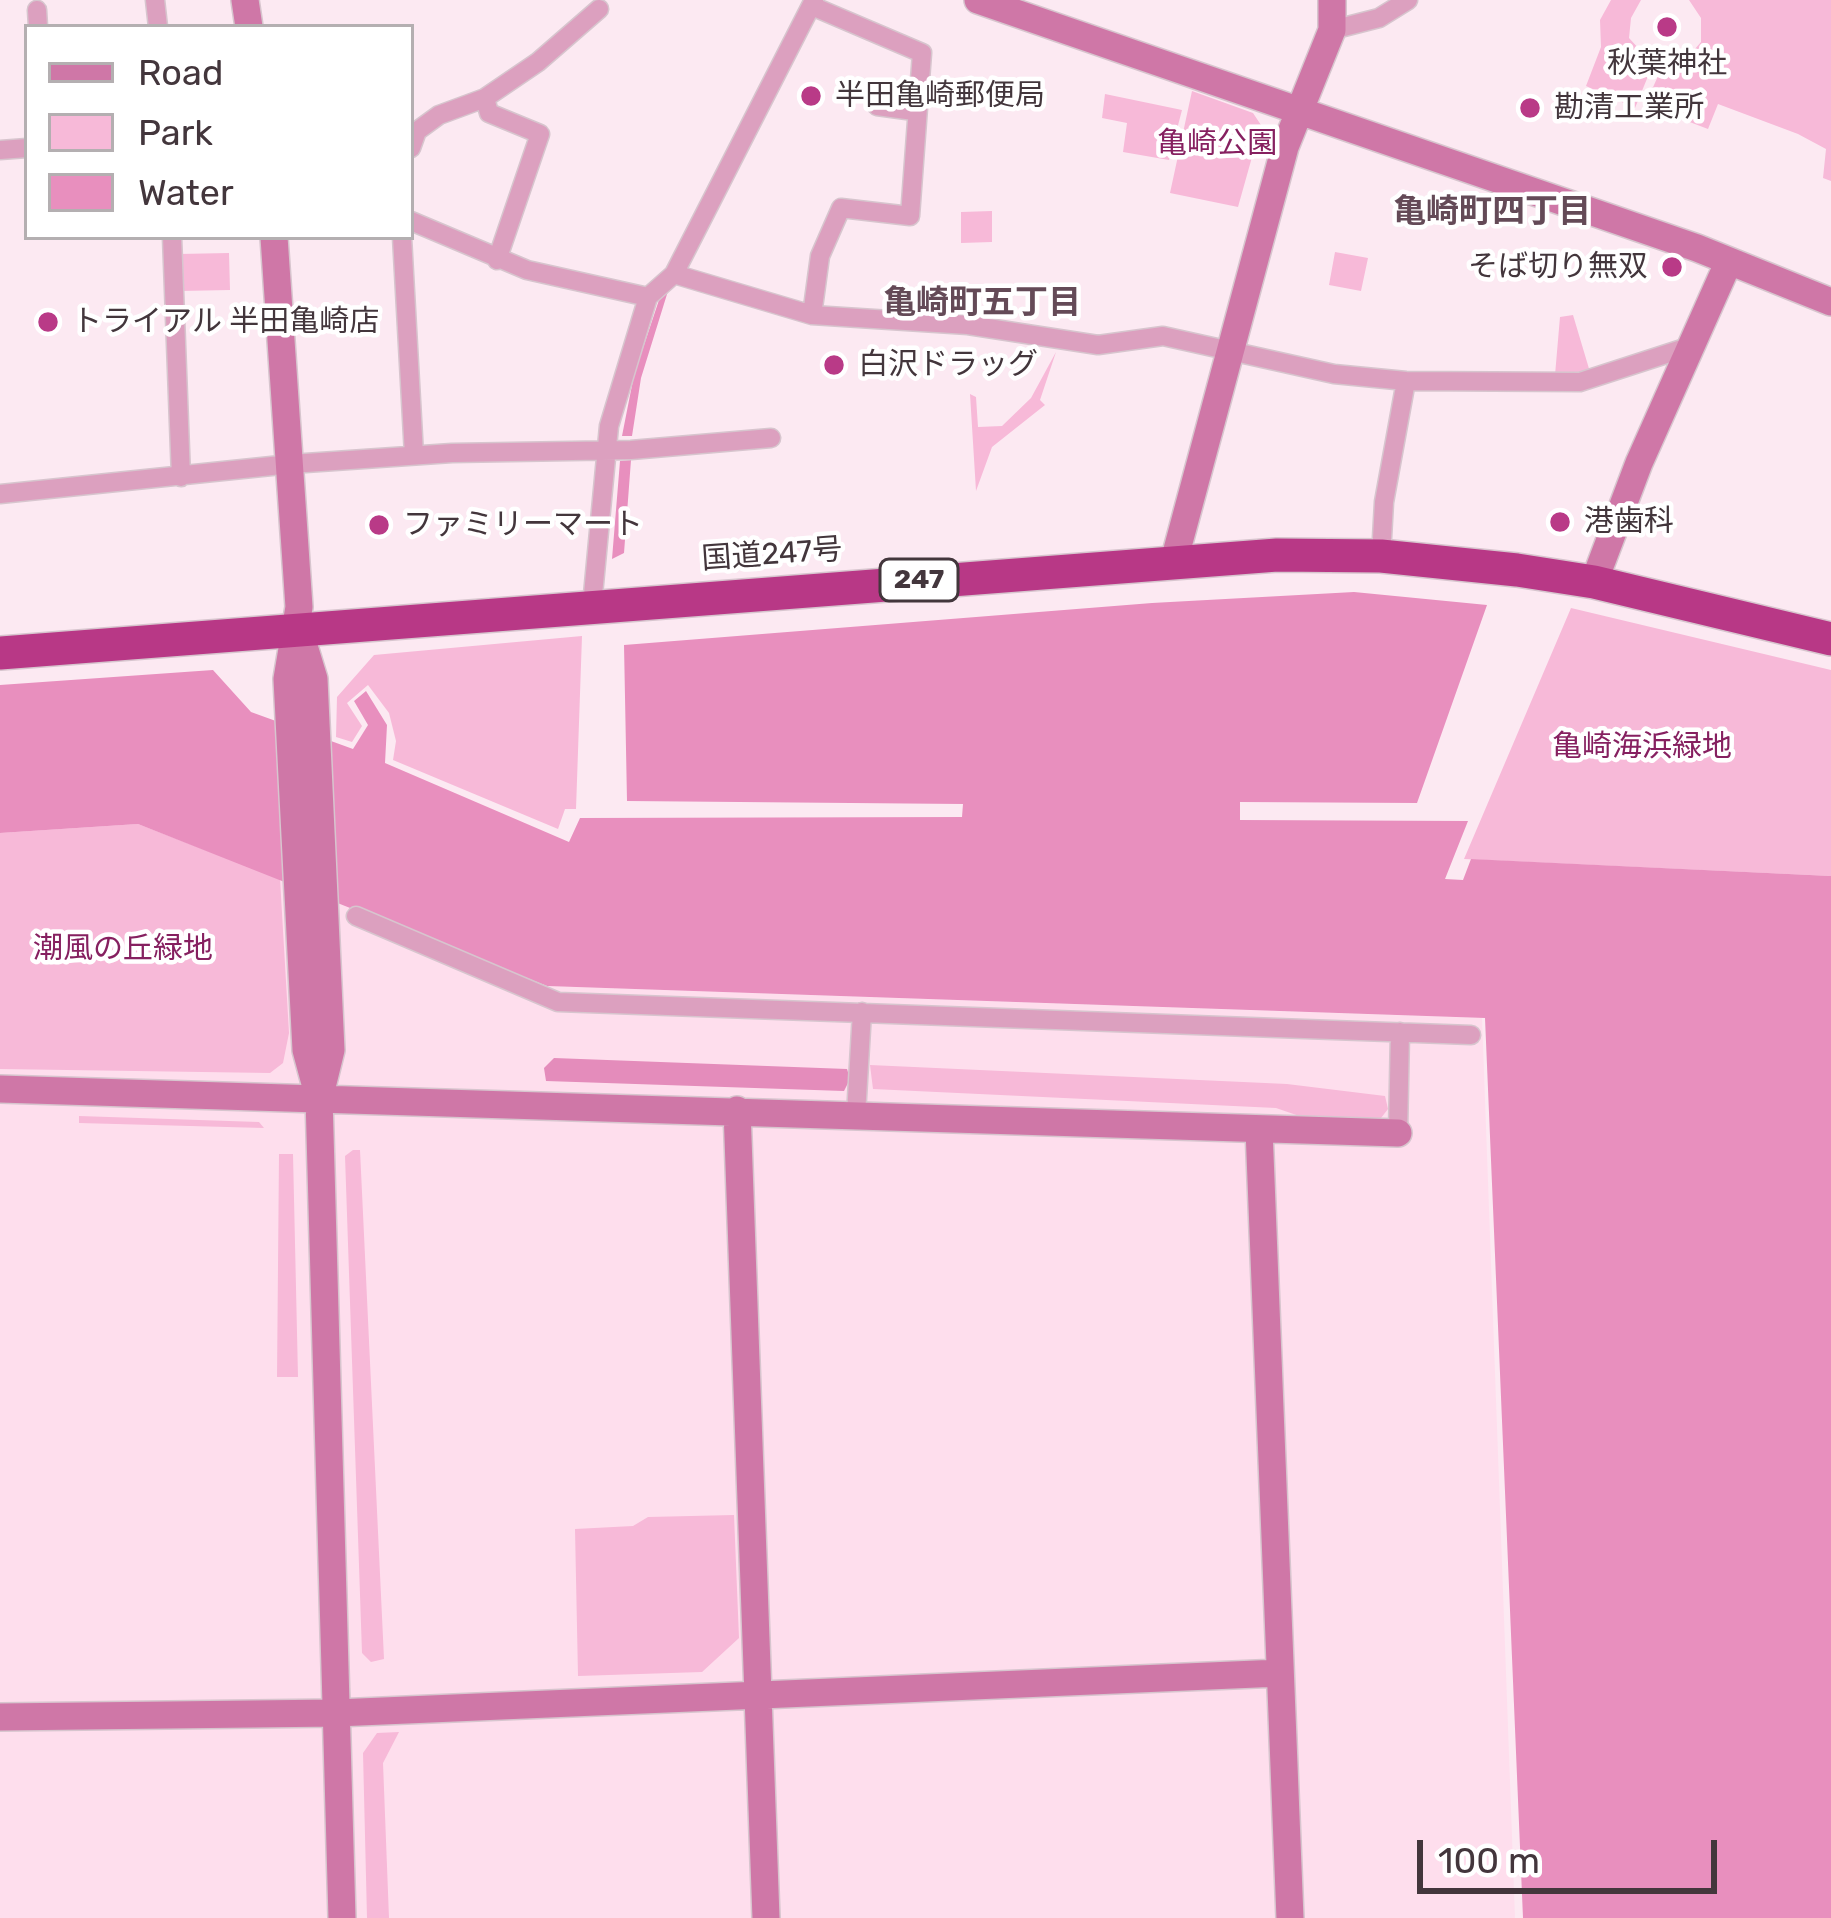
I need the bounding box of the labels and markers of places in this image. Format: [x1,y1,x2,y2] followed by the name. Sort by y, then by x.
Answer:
[1654,14,1680,40] marker: 秋葉神社
[1607,46,1727,82] place label: 秋葉神社
[835,78,1045,114] place label: 半田亀崎郵便局
[798,83,824,109] marker: 半田亀崎郵便局
[1554,90,1704,126] place label: 勘清工業所
[1517,95,1543,121] marker: 勘清工業所
[1468,249,1648,285] place label: そば切り無双
[1659,254,1685,280] marker: そば切り無双
[72,304,379,340] place label: トライアル 半田亀崎店
[35,309,61,335] marker: トライアル 半田亀崎店
[858,347,1038,383] place label: 白沢ドラッグ
[821,352,847,378] marker: 白沢ドラッグ
[1584,504,1674,540] place label: 港歯科
[403,507,643,543] place label: ファミリーマート
[1547,509,1573,535] marker: 港歯科
[366,512,392,538] marker: ファミリーマート

